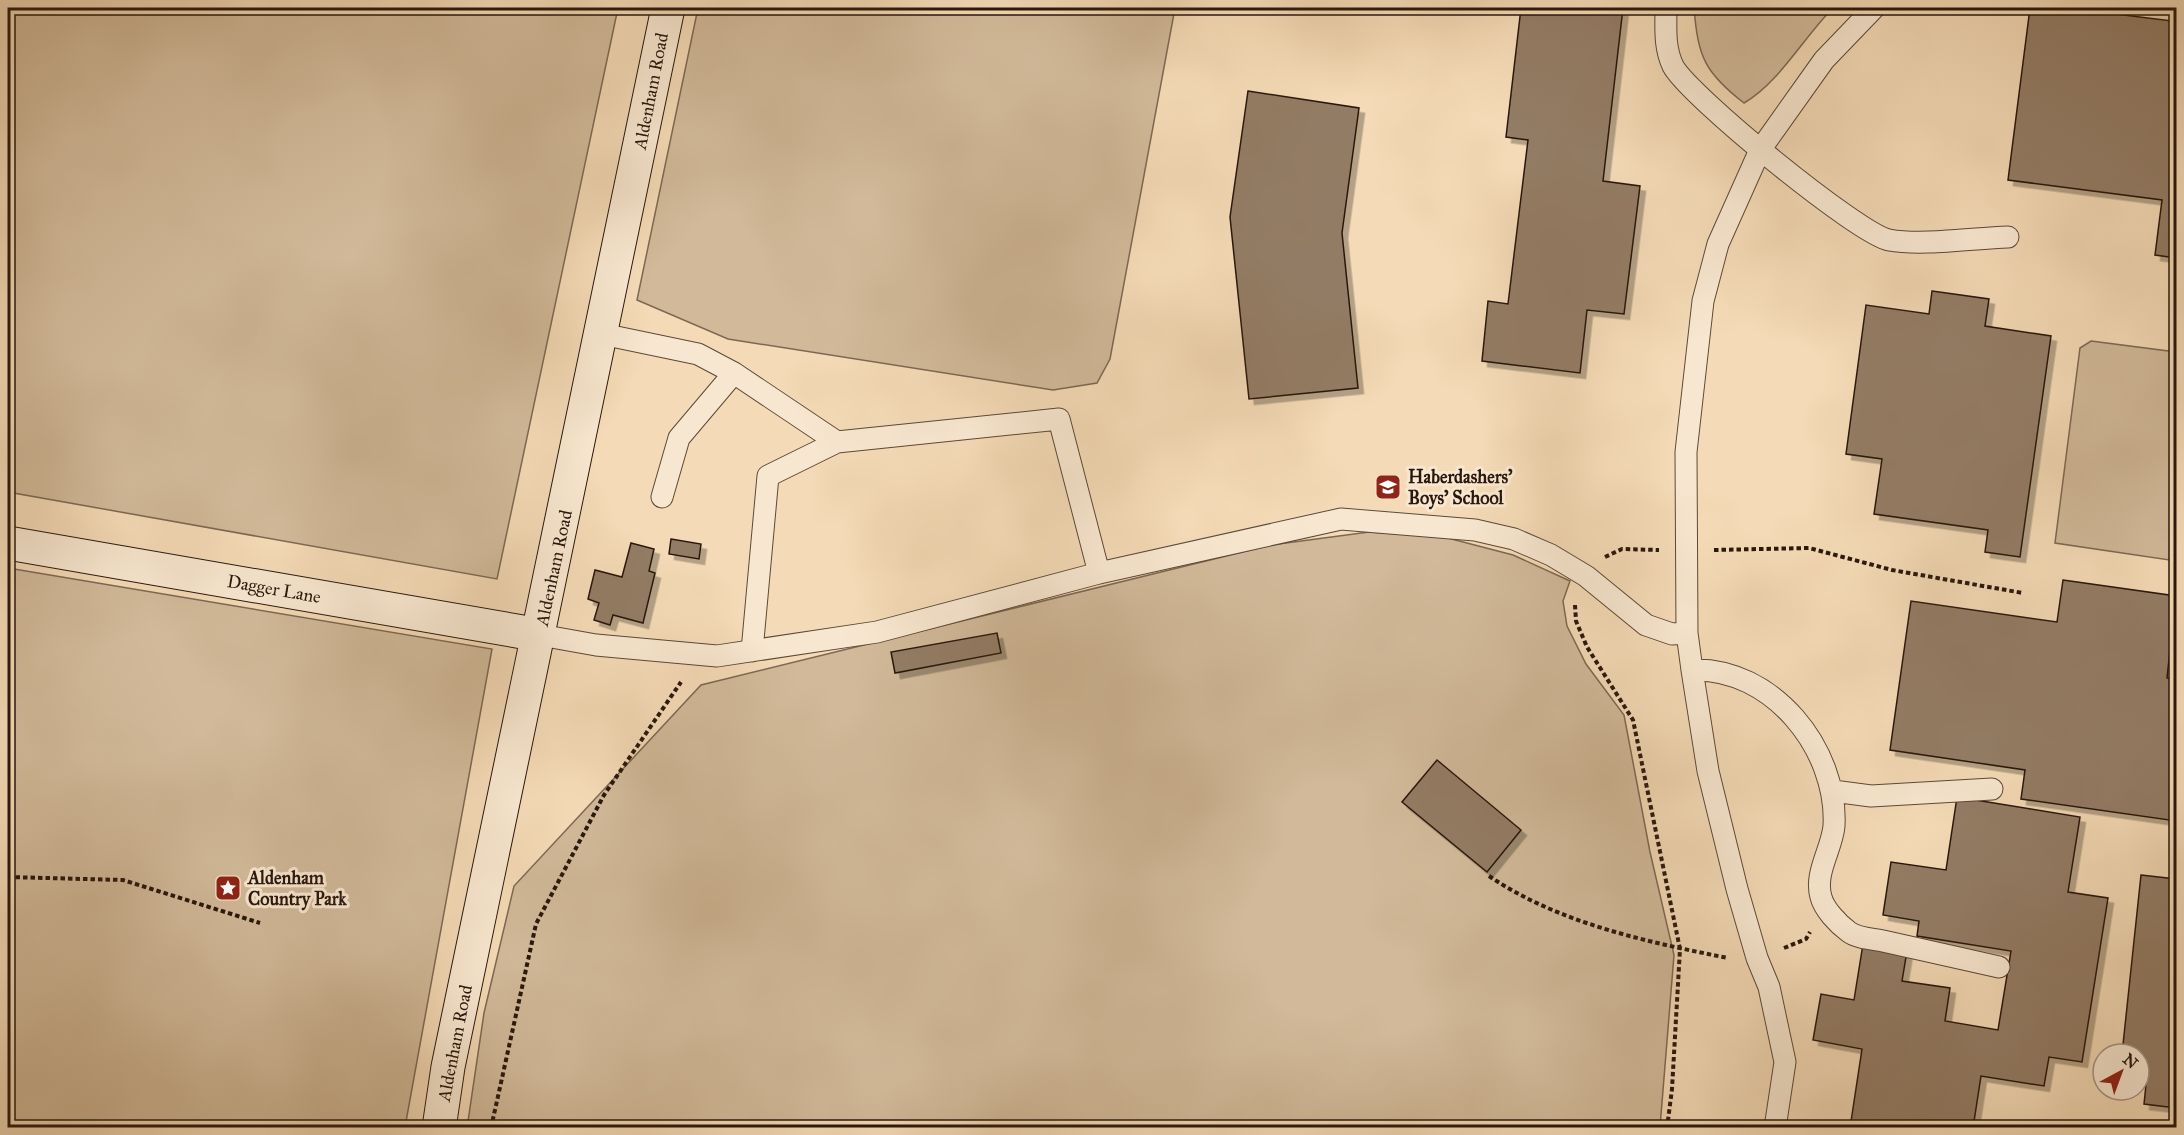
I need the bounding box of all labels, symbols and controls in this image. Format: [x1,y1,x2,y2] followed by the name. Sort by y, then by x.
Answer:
[629,31,673,152] street label: Aldenham Road
[1408,466,1513,510] place label: Haberdashers' Boys' School
[1373,472,1403,502] school or university icon: Haberdashers' Boys' School
[531,508,577,629] street label: Aldenham Road
[225,570,323,609] street label: Dagger Lane
[247,867,347,911] place label: Aldenham Country Park
[213,873,243,903] place icon: Aldenham Country Park
[433,983,477,1104] street label: Aldenham Road
[2091,1042,2151,1102] north arrow
[2119,1049,2142,1073] text: N

